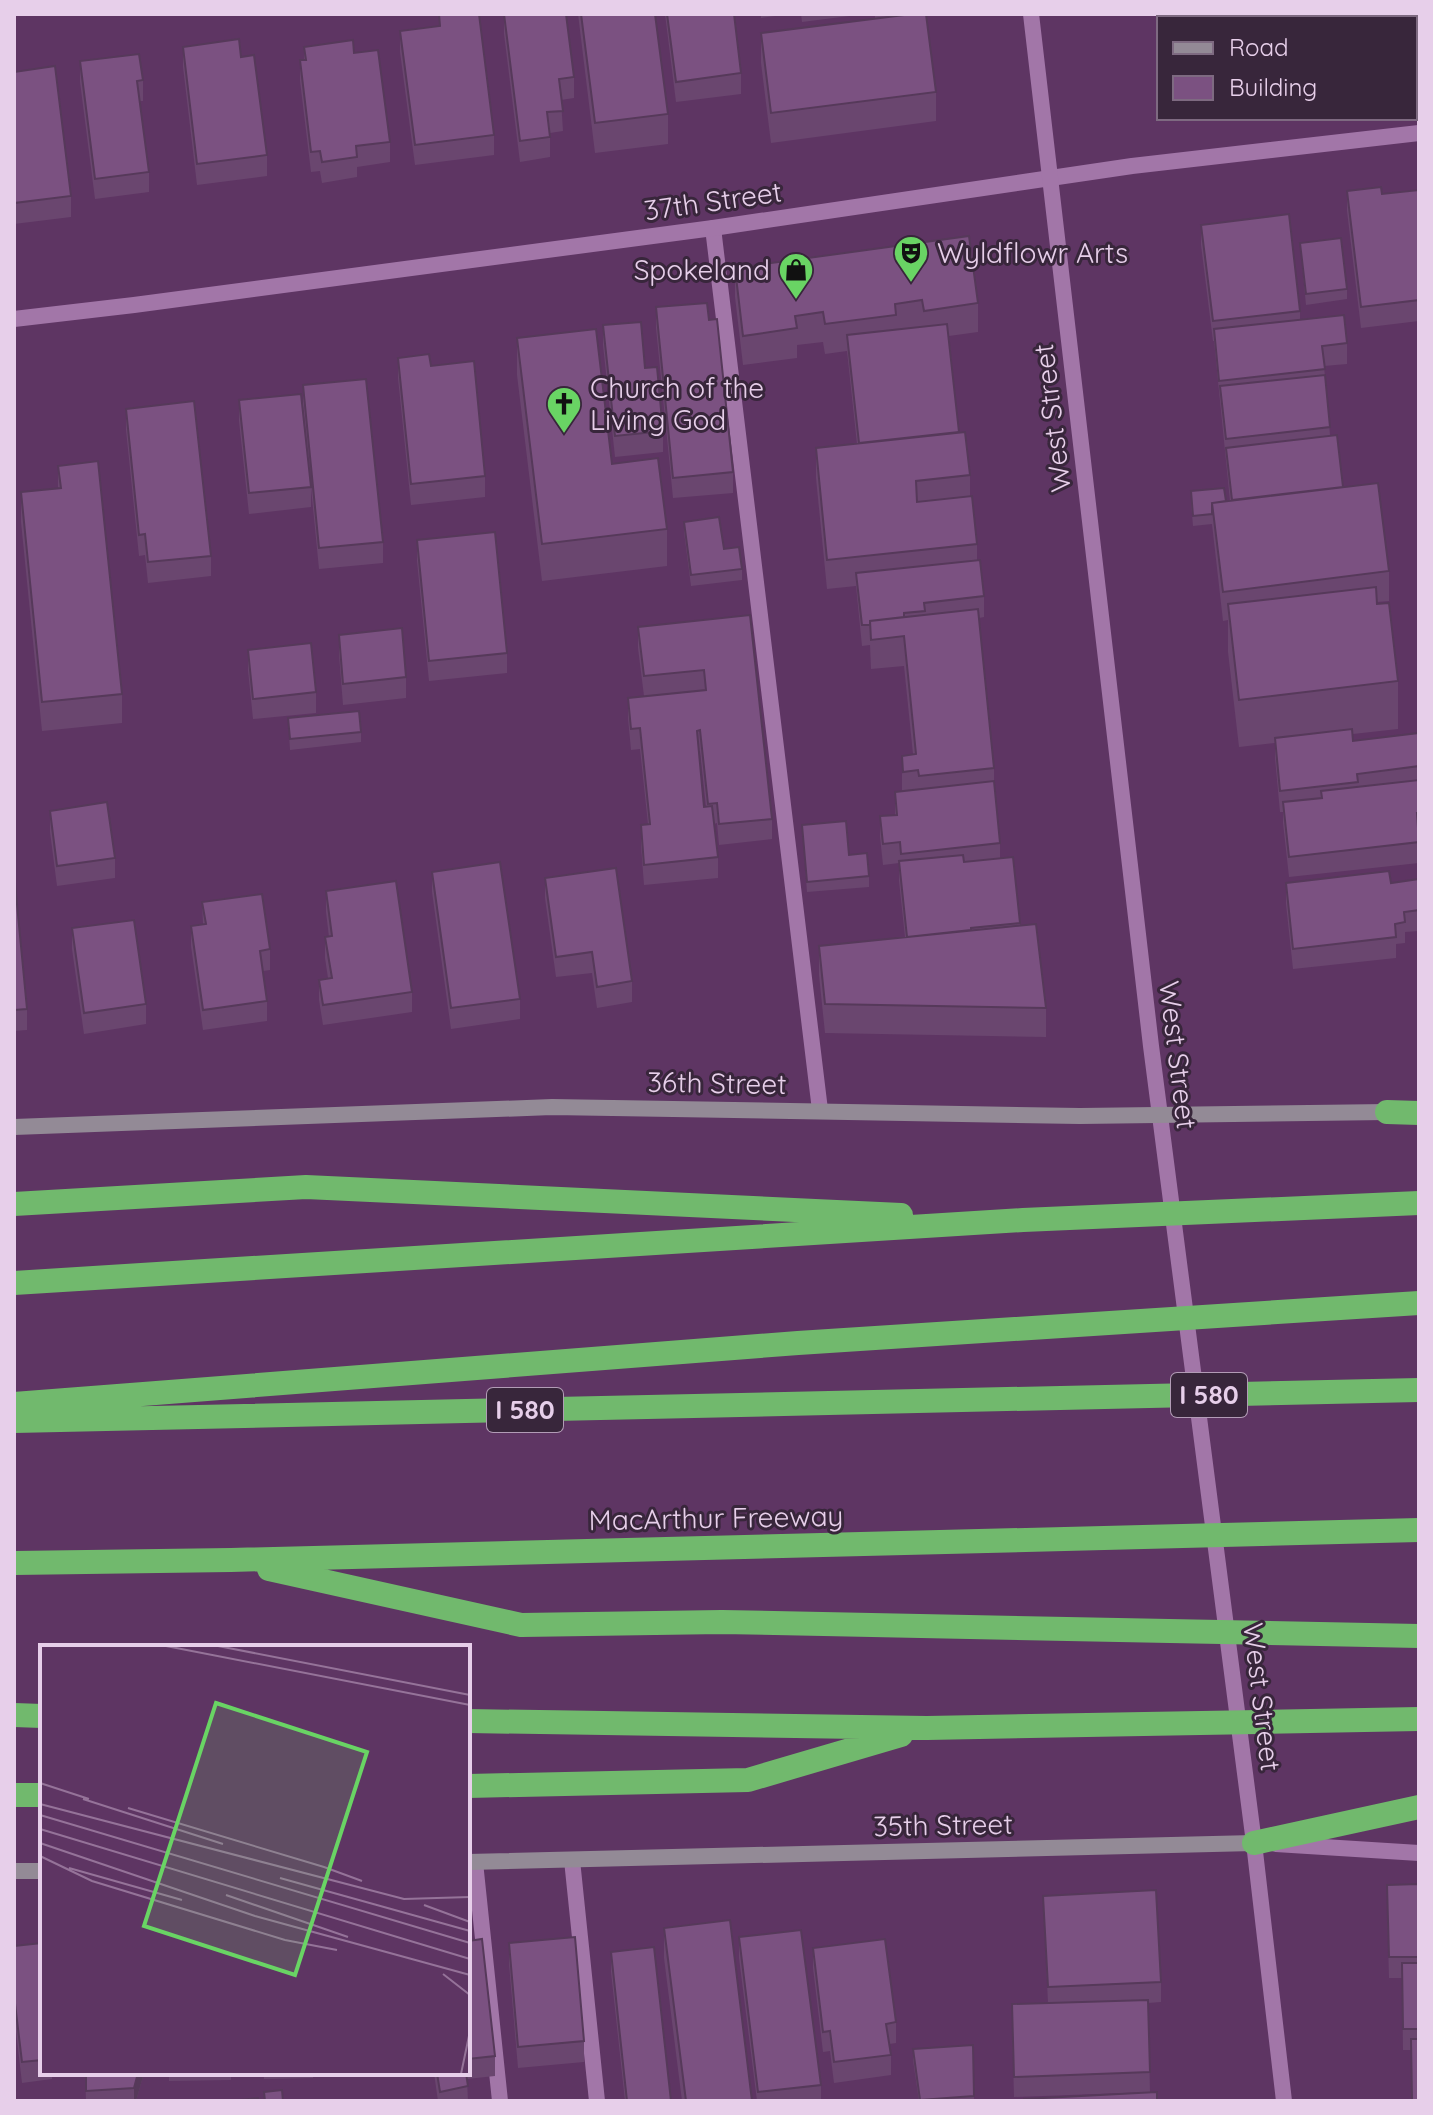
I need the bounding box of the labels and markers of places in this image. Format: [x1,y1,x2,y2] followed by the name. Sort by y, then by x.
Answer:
[892,234,930,284] theatre icon: Wyldflowr Arts
[937,235,1128,270] place label: Wyldflowr Arts
[777,251,815,301] shop icon: Spokeland
[634,252,770,287] place label: Spokeland
[590,370,764,437] place label: Church of the Living God
[545,385,583,435] church icon: Church of the Living God

